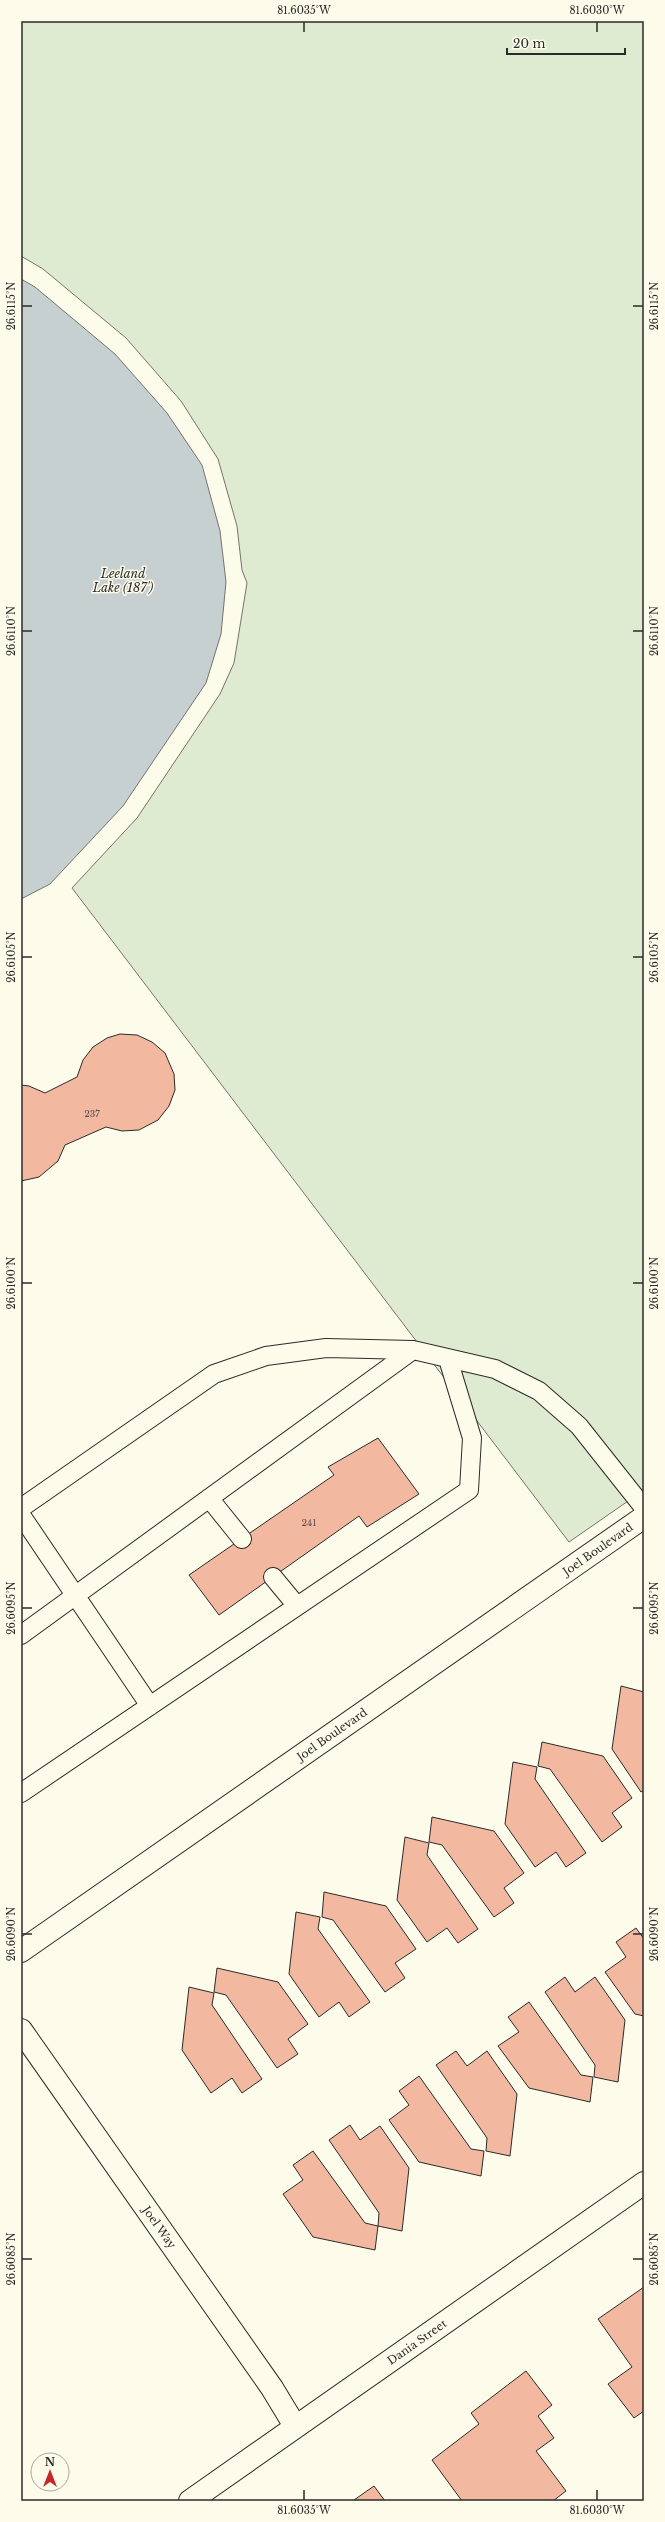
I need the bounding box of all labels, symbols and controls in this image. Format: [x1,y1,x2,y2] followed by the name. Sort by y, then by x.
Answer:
[277,4,331,17] text: 81.6035°W
[569,4,625,17] text: 81.6030°W
[507,30,625,56] scale bar
[513,36,545,51] text: 20 m
[5,282,18,330] text: 26.6115°N
[648,282,661,330] text: 26.6115°N
[92,566,153,595] water label: Leeland Lake (187')
[5,606,18,656] text: 26.6110°N
[648,606,661,656] text: 26.6110°N
[5,931,18,983] text: 26.6105°N
[648,931,661,983] text: 26.6105°N
[84,1108,100,1119] house number: 237
[5,1257,18,1309] text: 26.6100°N
[648,1257,661,1309] text: 26.6100°N
[302,1517,316,1528] house number: 241
[558,1520,636,1580] street label: Joel Boulevard
[5,1581,18,1635] text: 26.6095°N
[648,1581,661,1635] text: 26.6095°N
[293,1705,370,1765] street label: Joel Boulevard
[5,1907,18,1961] text: 26.6090°N
[648,1907,661,1961] text: 26.6090°N
[138,2202,179,2251] street label: Joel Way
[5,2233,18,2285] text: 26.6085°N
[648,2233,661,2285] text: 26.6085°N
[384,2316,450,2368] street label: Dania Street
[30,2452,70,2492] north arrow
[45,2455,56,2469] text: N
[277,2504,331,2517] text: 81.6035°W
[569,2504,625,2517] text: 81.6030°W

